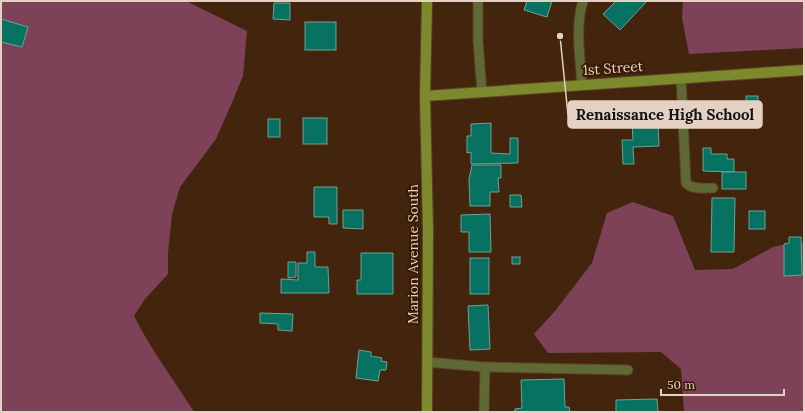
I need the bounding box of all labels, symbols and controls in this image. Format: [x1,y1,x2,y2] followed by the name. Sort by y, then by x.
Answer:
[582,57,644,79] street label: 1st Street
[568,101,762,128] callout: Renaissance High School
[576,105,754,124] text: Renaissance High School
[404,184,422,324] street label: Marion Avenue South
[661,371,784,397] scale bar
[667,377,695,392] text: 50 m

